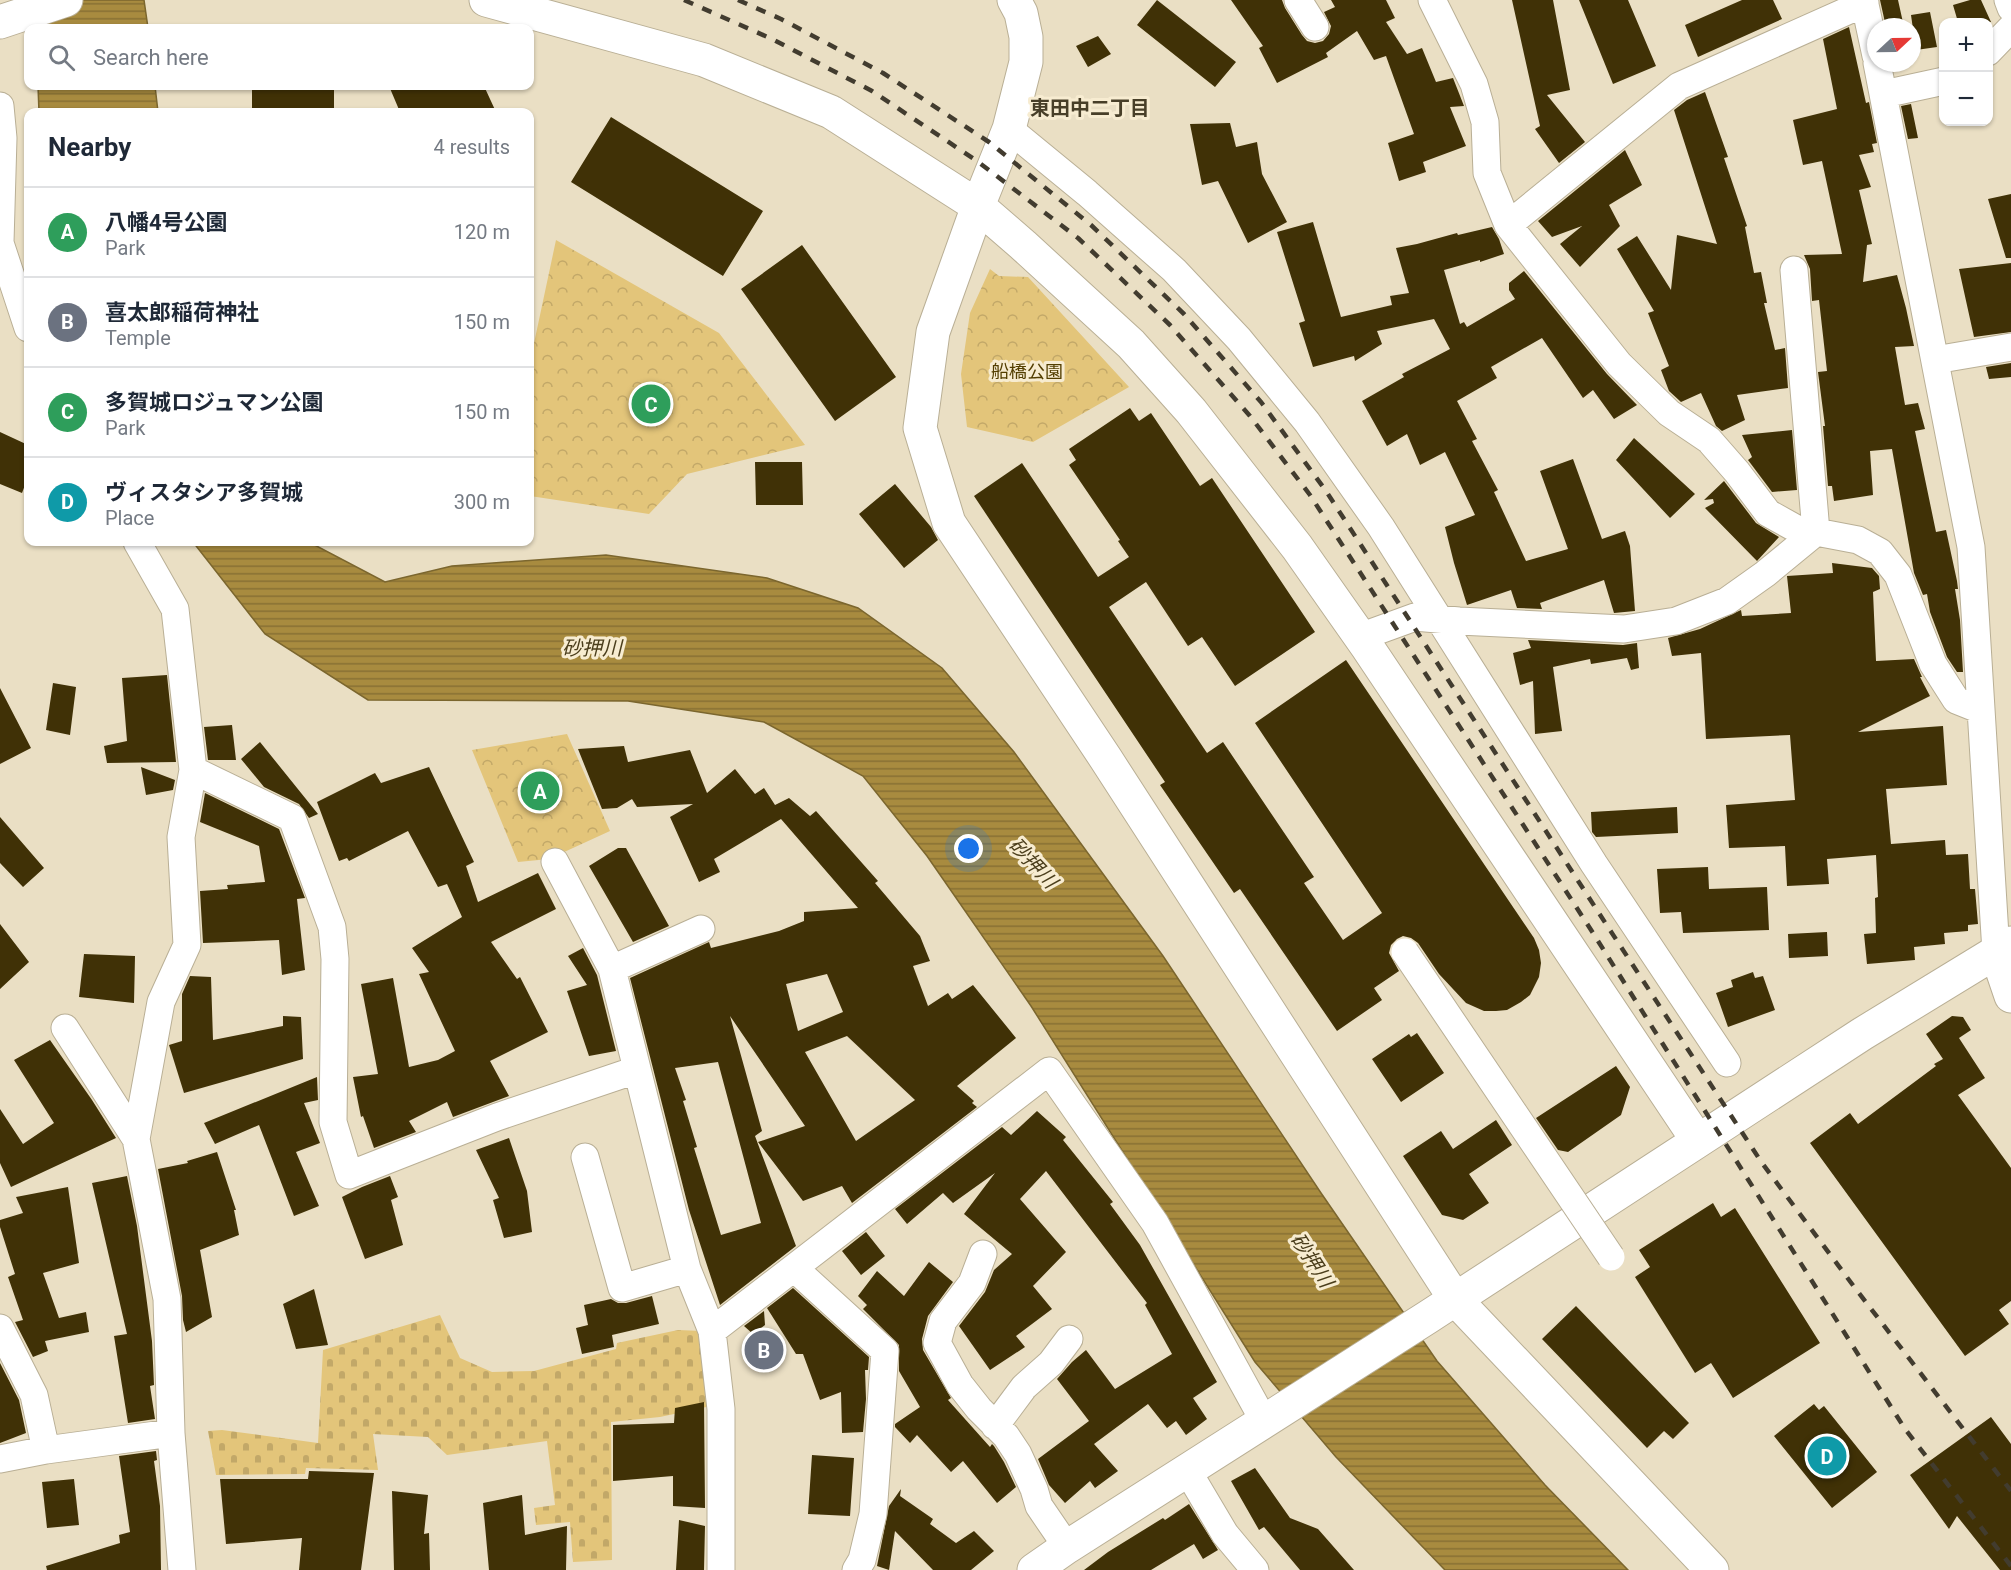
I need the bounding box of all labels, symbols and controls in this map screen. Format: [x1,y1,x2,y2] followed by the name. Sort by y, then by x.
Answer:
[1867,18,1921,72] north arrow
[1939,18,1993,126] map controls
[1939,18,1993,72] button: +
[24,24,534,90] search box
[45,41,78,74] icon: search
[93,45,209,70] text: Search here
[1939,72,1993,126] button: −
[1030,96,1150,120] district label: 東田中二丁目
[48,132,131,162] text: Nearby
[434,135,510,159] text: 4 results
[105,210,228,235] text: 八幡4号公園
[61,220,74,244] text: A
[454,220,510,244] text: 120 m
[105,236,145,260] text: Park
[105,300,259,325] text: 喜太郎稲荷神社
[61,310,74,334] text: B
[454,310,510,334] text: 150 m
[105,326,171,350] text: Temple
[991,361,1063,382] park label: 船橋公園
[632,382,670,426] pin: C
[105,390,323,415] text: 多賀城ロジュマン公園
[61,400,74,424] text: C
[454,400,510,424] text: 150 m
[105,416,145,440] text: Park
[105,480,303,505] text: ヴィスタシア多賀城
[61,490,74,514] text: D
[454,490,510,514] text: 300 m
[105,506,154,530] text: Place
[562,636,624,660] water label: 砂押川
[520,768,560,814] pin: A
[1004,833,1064,895] water label: 砂押川
[954,834,983,863] your location
[1286,1228,1339,1293] water label: 砂押川
[744,1328,783,1372] pin: B
[1808,1434,1846,1478] pin: D

